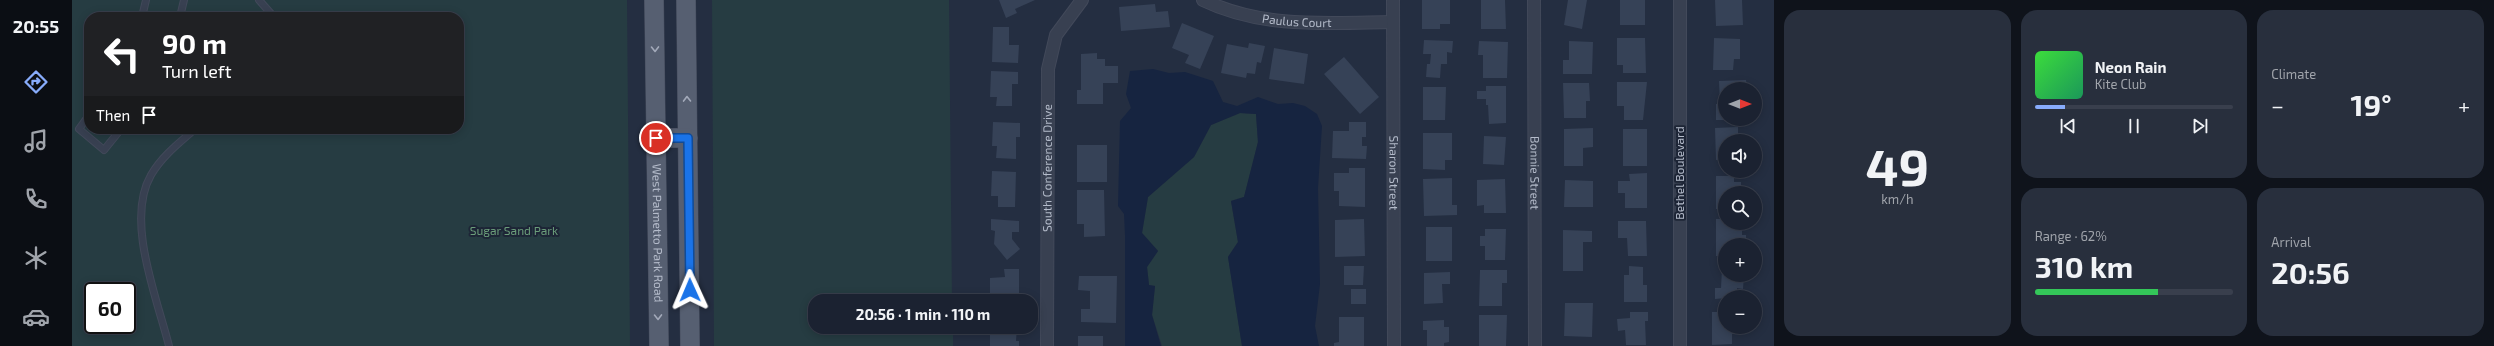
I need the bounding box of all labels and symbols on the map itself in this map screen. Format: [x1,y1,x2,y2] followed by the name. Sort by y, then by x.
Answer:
[1261,11,1332,29] street label: Paulus Court
[651,46,659,52] one-way arrow
[1718,82,1762,126] north arrow
[683,96,691,102] one-way arrow
[1039,104,1054,232] street label: South Conference Drive
[639,121,673,155] pin
[1672,126,1686,220] street label: Bethel Boulevard
[1387,136,1402,211] street label: Sharon Street
[1528,136,1543,210] street label: Bonnie Street
[650,164,666,302] street label: West Palmetto Park Road
[470,223,558,237] park label: Sugar Sand Park
[669,269,711,311] position arrow
[84,282,136,334] speed limit sign: 60
[654,314,662,320] one-way arrow

